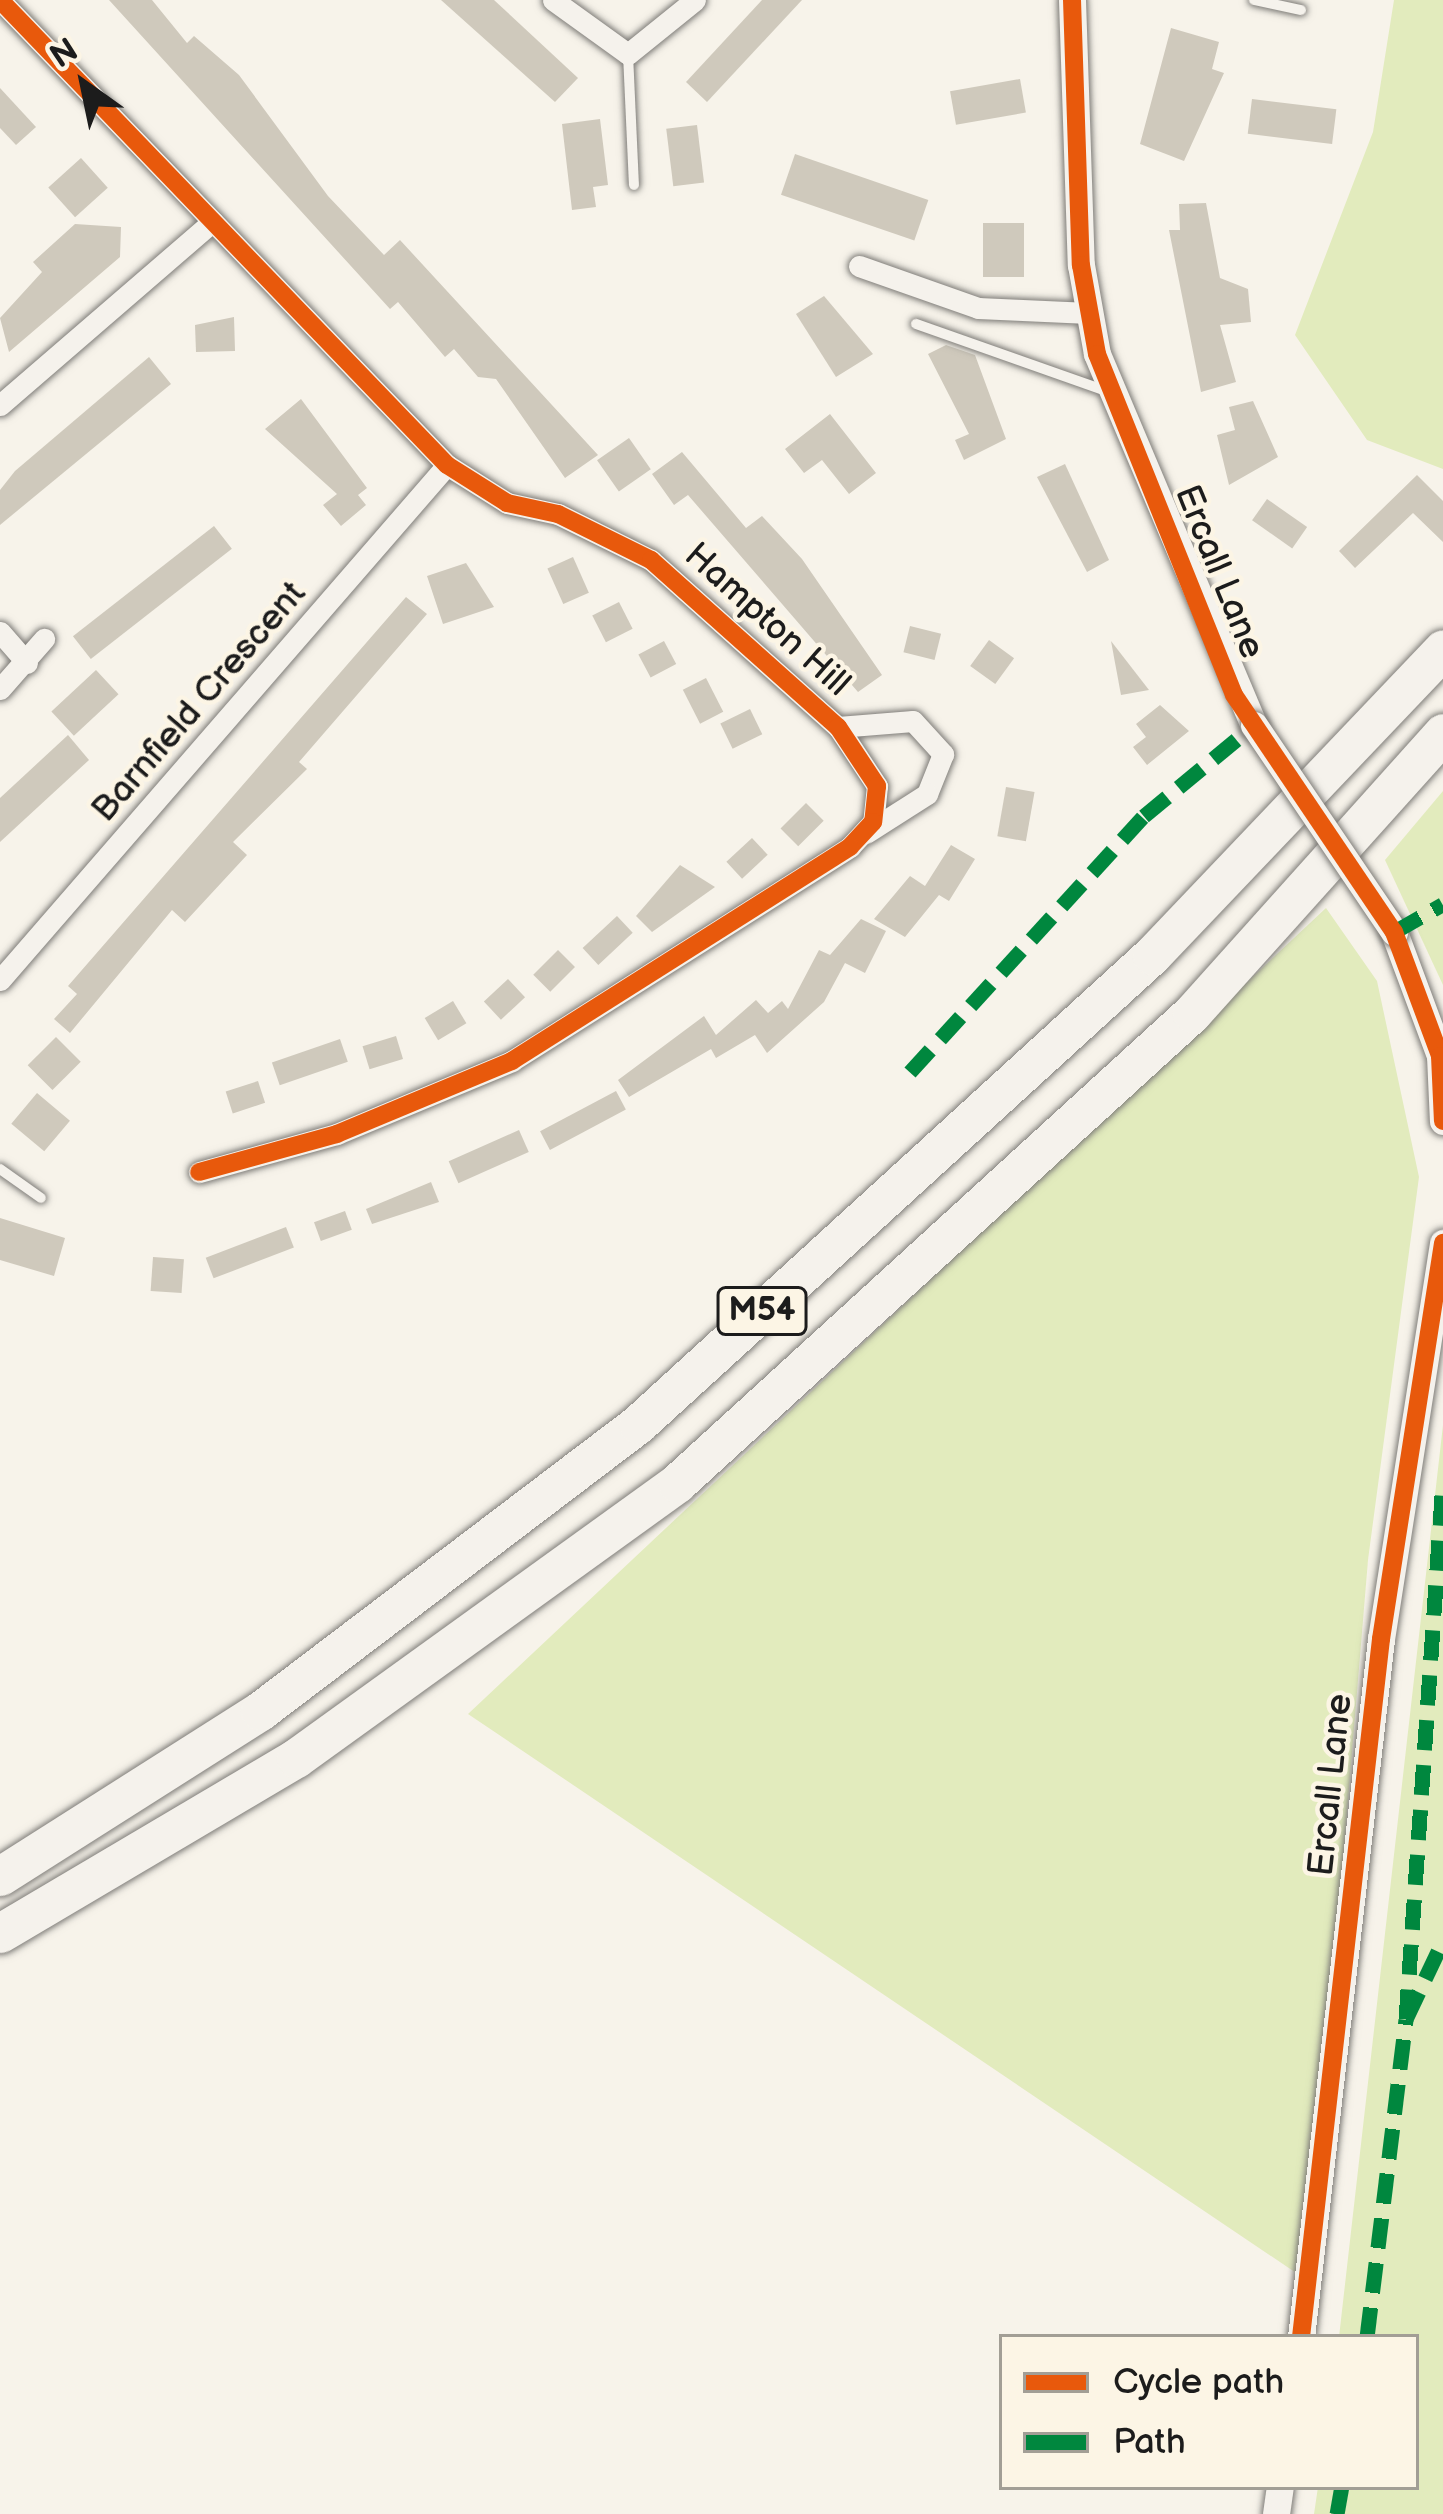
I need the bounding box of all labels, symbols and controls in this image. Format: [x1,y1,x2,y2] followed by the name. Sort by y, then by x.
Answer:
[24,24,144,144] north arrow
[43,30,86,77] text: N
[1165,479,1273,665] street label: Ercall Lane
[675,534,859,706] street label: Hampton Hill
[83,573,315,831] street label: Barnfield Crescent
[714,1284,810,1338] road number: M54
[1300,1692,1362,1878] street label: Ercall Lane
[999,2334,1419,2490] legend
[1113,2361,1284,2404] text: Cycle path
[1113,2421,1186,2464] text: Path

